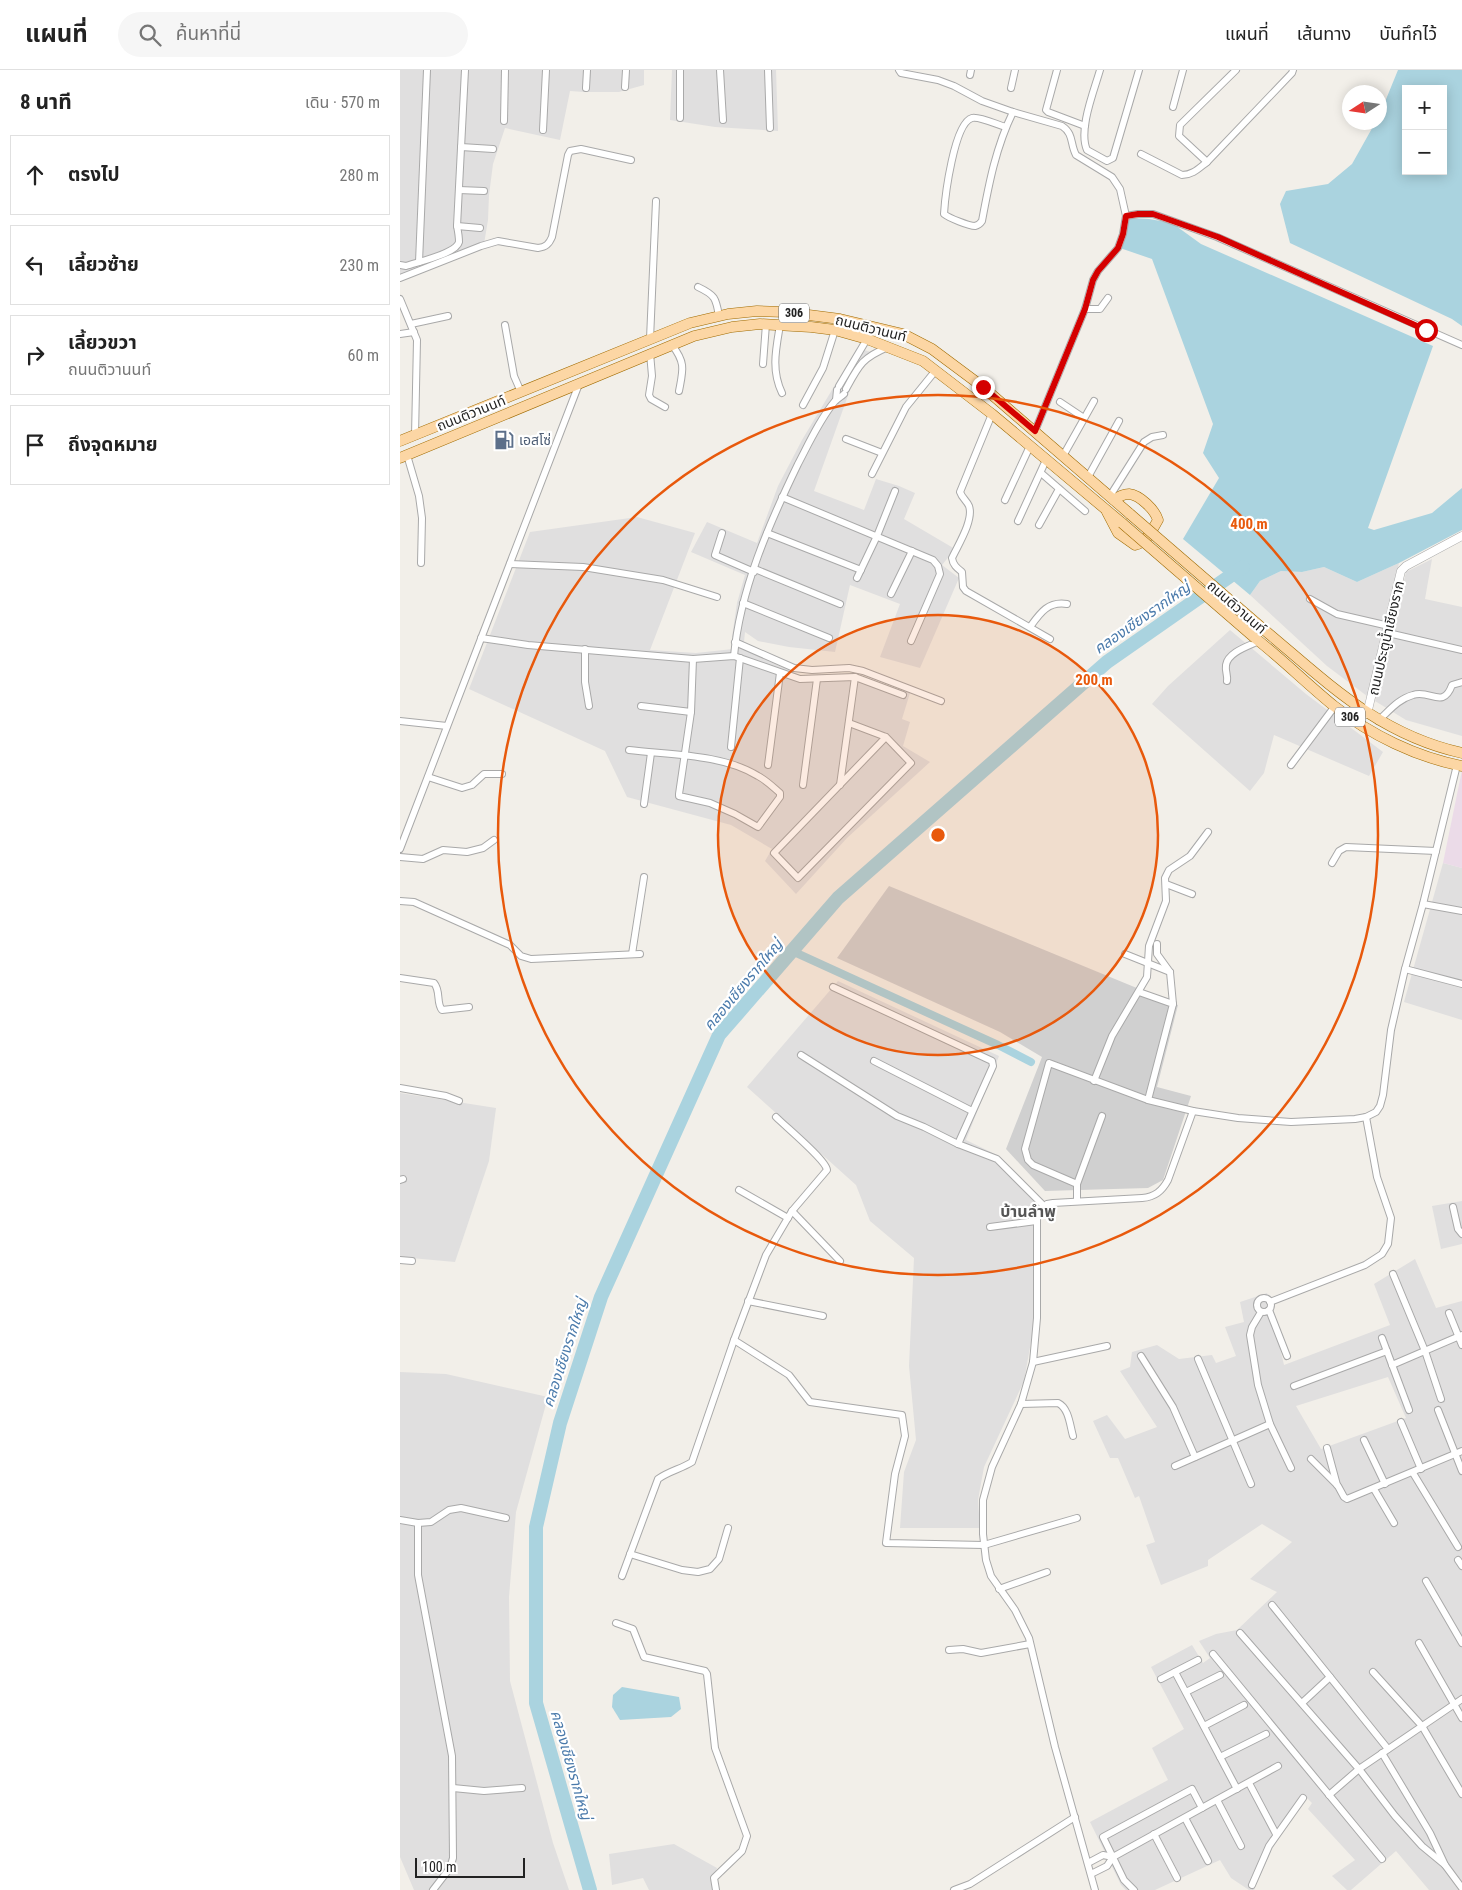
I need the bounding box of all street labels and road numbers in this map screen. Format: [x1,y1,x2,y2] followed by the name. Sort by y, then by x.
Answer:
[779,304,809,322] road number: 306
[834,311,908,345] street label: ถนนติวานนท์
[434,392,508,434] street label: ถนนติวานนท์
[1204,577,1270,637] street label: ถนนติวานนท์
[1363,579,1408,697] street label: ถนนประตูน้ำเชียงราก
[1335,708,1365,726] road number: 306

